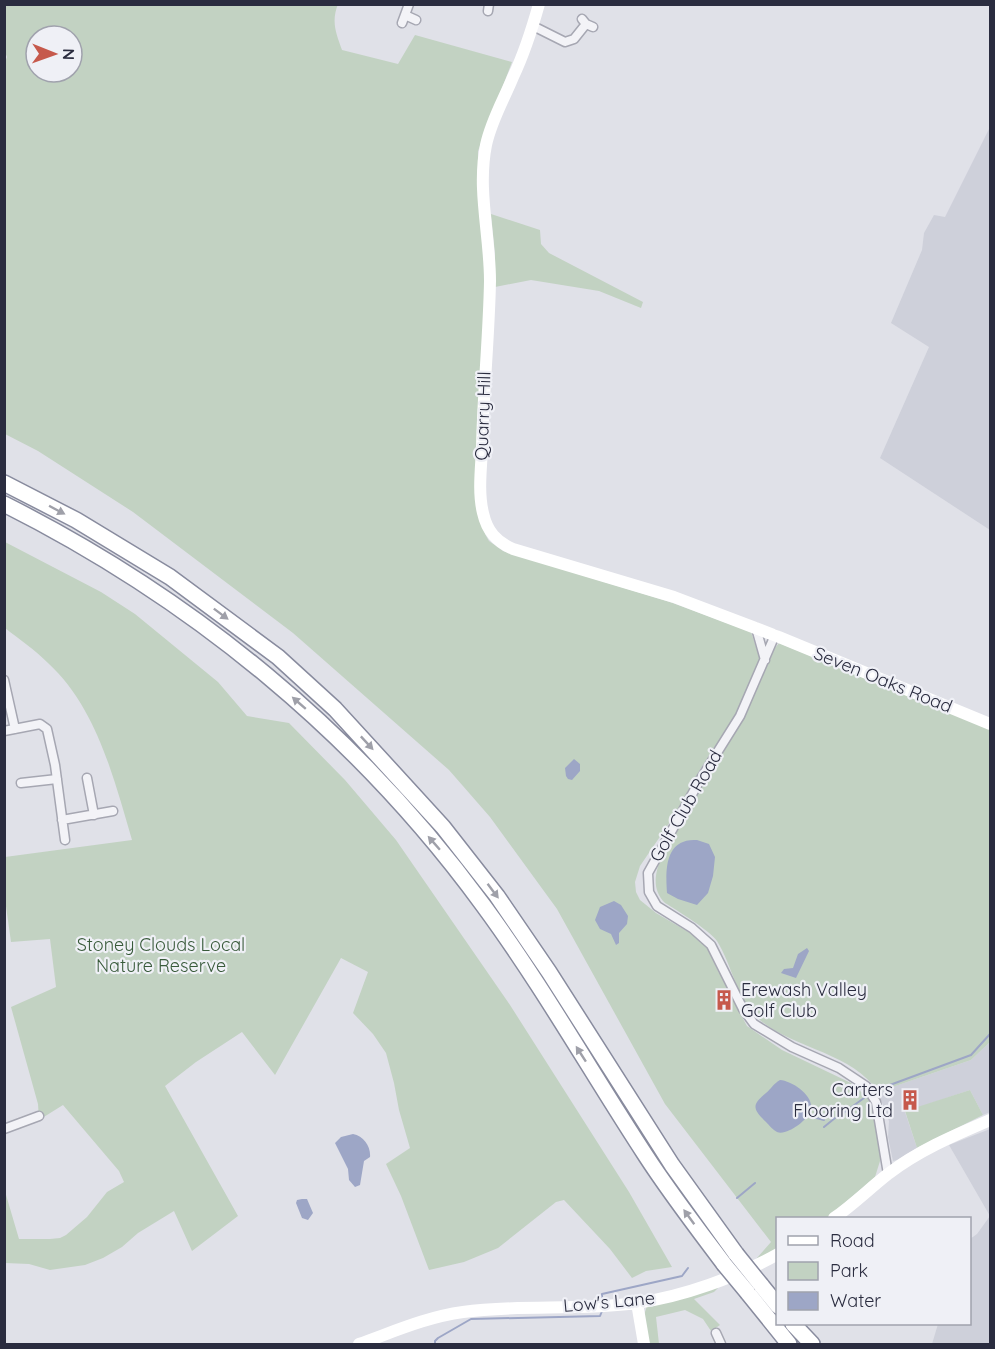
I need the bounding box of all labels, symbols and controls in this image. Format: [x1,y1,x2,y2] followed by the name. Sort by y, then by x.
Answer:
[24,24,84,84] north arrow
[59,48,79,60] text: N
[469,371,496,461] street label: Quarry Hill
[48,505,65,515] one-way arrow
[213,608,229,620] one-way arrow
[811,641,956,718] street label: Seven Oaks Road
[291,696,307,709] one-way arrow
[360,735,373,750] one-way arrow
[644,746,727,866] street label: Golf Club Road
[428,836,441,851] one-way arrow
[487,884,499,899] one-way arrow
[77,933,245,977] park label: Stoney Clouds Local Nature Reserve
[741,978,867,1022] place label: Erewash Valley Golf Club
[712,988,736,1012] building icon: Erewash Valley Golf Club
[576,1046,587,1063] one-way arrow
[793,1078,893,1122] place label: Carters Flooring Ltd
[898,1088,922,1112] building icon: Carters Flooring Ltd
[683,1210,695,1226] one-way arrow
[776,1217,971,1325] legend
[830,1229,875,1252] text: Road
[830,1259,868,1282] text: Park
[562,1286,656,1317] street label: Low's Lane
[830,1289,881,1312] text: Water

